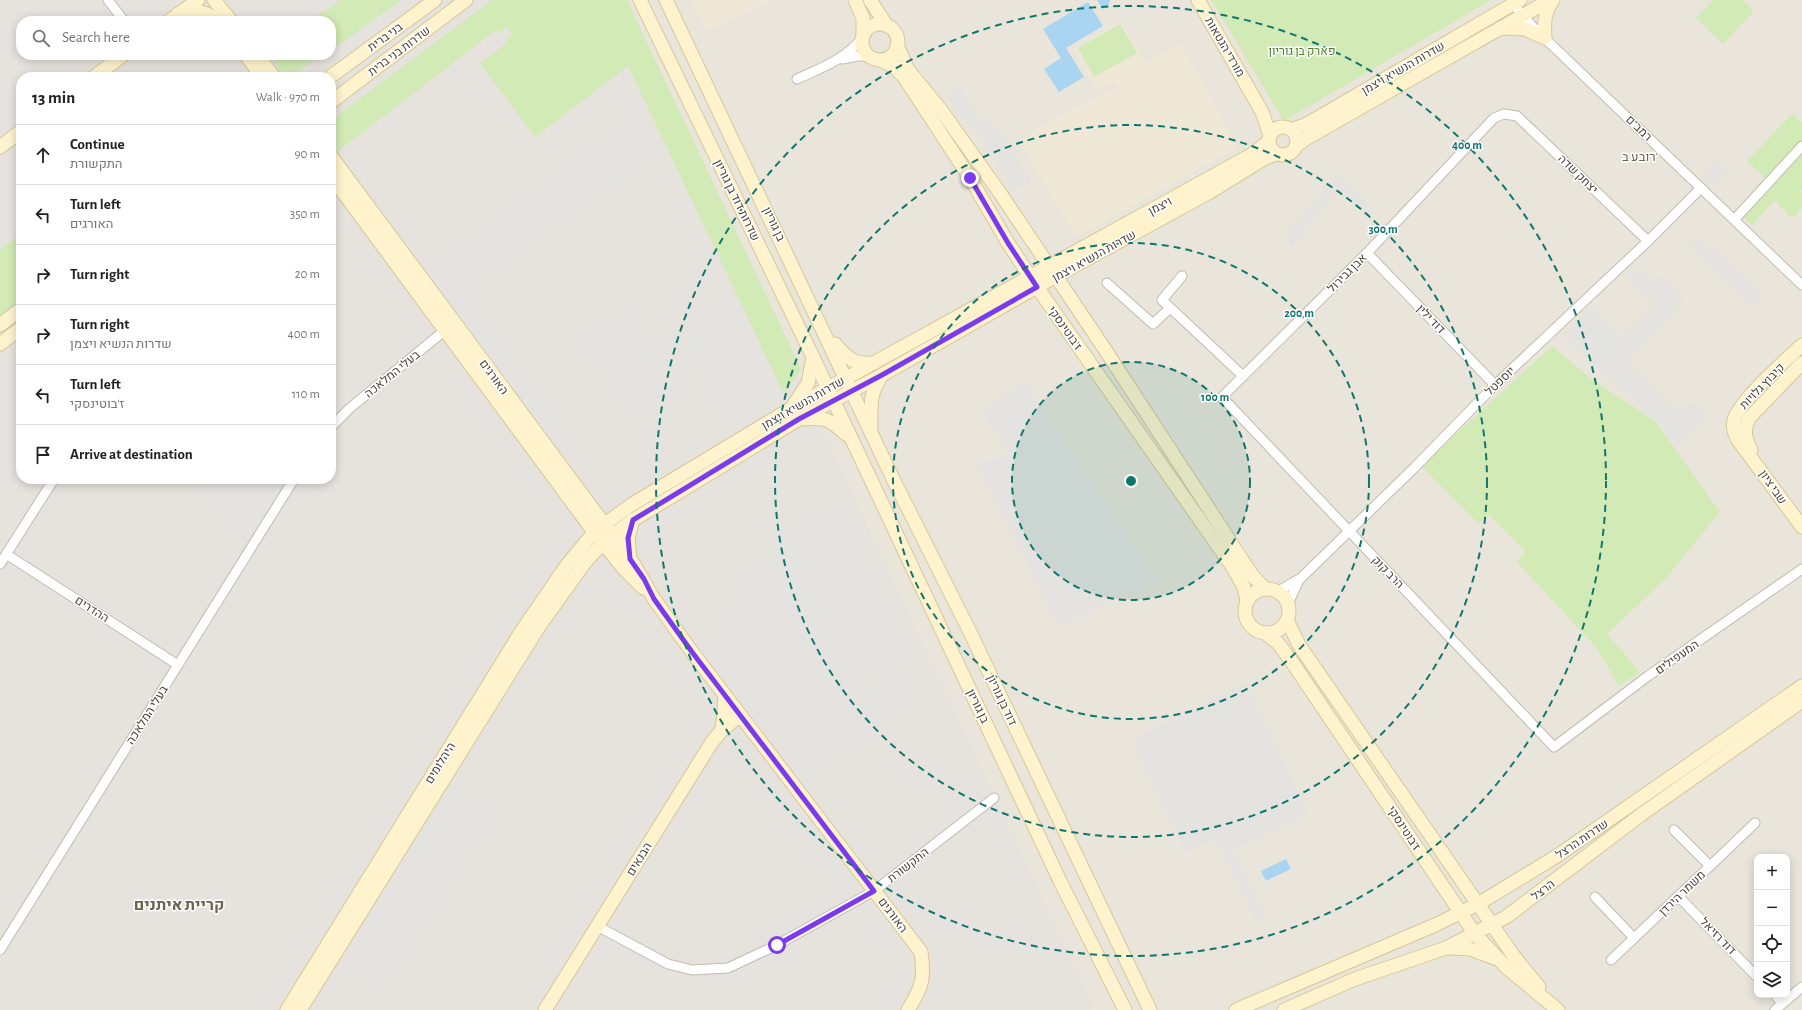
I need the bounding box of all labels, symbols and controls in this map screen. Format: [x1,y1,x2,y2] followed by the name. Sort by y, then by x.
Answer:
[1203,15,1247,79] street label: מורדי הגטאות
[16,16,336,60] search box
[365,20,405,53] street label: בני ברית
[366,24,432,78] street label: שדרות בני ברית
[30,27,52,49] icon: search
[62,30,130,45] text: Search here
[1359,39,1447,97] street label: שדרות הנשיא ויצמן
[1269,45,1335,57] park label: פארק בן גוריון
[32,89,75,106] text: 13 min
[256,91,320,104] text: Walk · 970 m
[1624,113,1654,143] street label: רמב"ם
[70,137,125,152] text: Continue
[1452,139,1482,151] text: 400 m
[32,144,54,166] icon: ahead
[294,148,320,161] text: 90 m
[1622,151,1658,164] district label: רובע ב'
[1556,152,1600,196] street label: יצחק שדה
[712,157,762,243] street label: שדרות דוד בן גוריון
[70,158,123,171] text: התקשורת
[961,169,979,187] route end
[1146,195,1174,217] street label: ויצמן
[70,197,121,212] text: Turn left
[32,204,54,226] icon: left
[761,205,787,244] street label: בן גוריון
[290,208,320,221] text: 350 m
[70,218,113,231] text: האורגים
[1368,223,1398,235] text: 300 m
[1050,228,1138,284] street label: שדרות הנשיא ויצמן
[1325,251,1369,295] street label: אבן גבירול
[32,264,54,286] icon: right
[70,267,129,282] text: Turn right
[295,268,320,281] text: 20 m
[1415,302,1447,336] street label: דוד ילין
[1046,304,1084,352] street label: ז'בוטינסקי
[1284,307,1314,319] text: 200 m
[70,317,129,332] text: Turn right
[32,324,54,346] icon: right
[287,328,320,341] text: 400 m
[70,338,172,351] text: שדרות הנשיא ויצמן
[362,348,422,400] street label: בעלי המלאכה
[477,357,511,397] street label: האורגים
[1737,361,1787,411] street label: קיבוץ גלויות
[1483,364,1517,398] street label: יוספטל
[759,374,847,432] street label: שדרות הנשיא ויצמן
[70,377,121,392] text: Turn left
[32,384,54,406] icon: left
[292,388,320,401] text: 110 m
[1201,391,1229,403] text: 100 m
[70,398,124,411] text: ז'בוטינסקי
[32,444,54,466] icon: arrive
[70,447,193,462] text: Arrive at destination
[1757,468,1789,506] street label: שבי ציון
[1124,474,1138,488] centre of rings
[1370,554,1406,590] street label: הרב קוק
[73,594,111,624] street label: ההדרים
[1653,638,1701,676] street label: המעפילים
[985,673,1019,727] street label: דוד בן גוריון
[124,683,170,747] street label: בעלי המלאכה
[965,687,992,726] street label: בן גוריון
[423,740,457,786] street label: היהלומים
[1385,804,1423,852] street label: ז'בוטינסקי
[1554,817,1610,861] street label: שדרות הרצל
[624,840,654,878] street label: הבנאים
[885,845,931,885] street label: התקשורת
[1754,854,1790,998] map controls
[1754,854,1790,890] button: +
[1657,868,1707,918] street label: משמר הירדן
[1529,877,1557,903] street label: הרצל
[1754,890,1790,926] button: −
[876,895,910,935] street label: האורגים
[134,897,224,913] district label: קריית איתנים
[1698,915,1738,957] street label: דוד רזיאל
[1754,926,1790,962] button: locate
[768,936,786,954] route start
[1754,962,1790,998] button: layers

